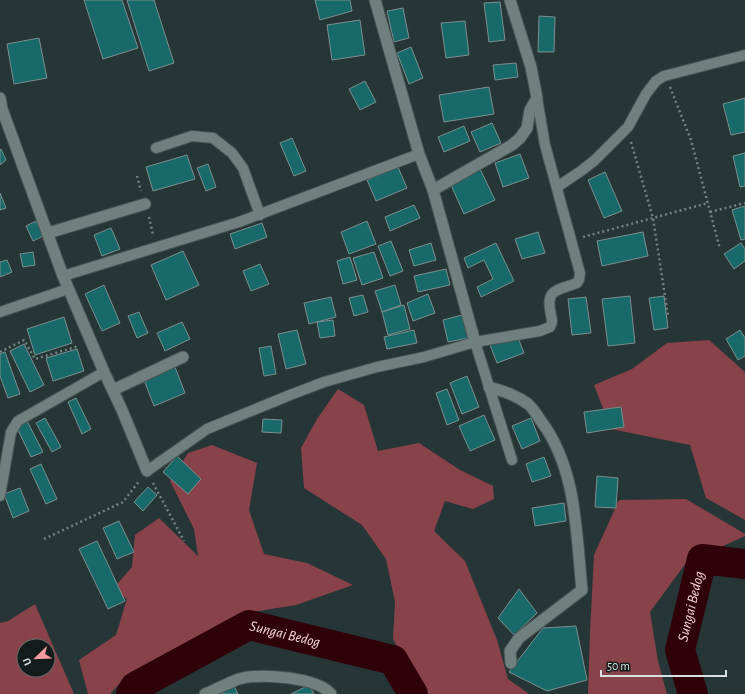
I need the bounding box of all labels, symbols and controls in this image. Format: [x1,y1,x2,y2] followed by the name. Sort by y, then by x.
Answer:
[675,569,707,643] water label: Sungai Bedog
[248,618,322,650] water label: Sungai Bedog
[16,638,56,678] north arrow
[601,652,726,678] scale bar
[21,656,34,667] text: U
[607,660,630,672] text: 50 m

